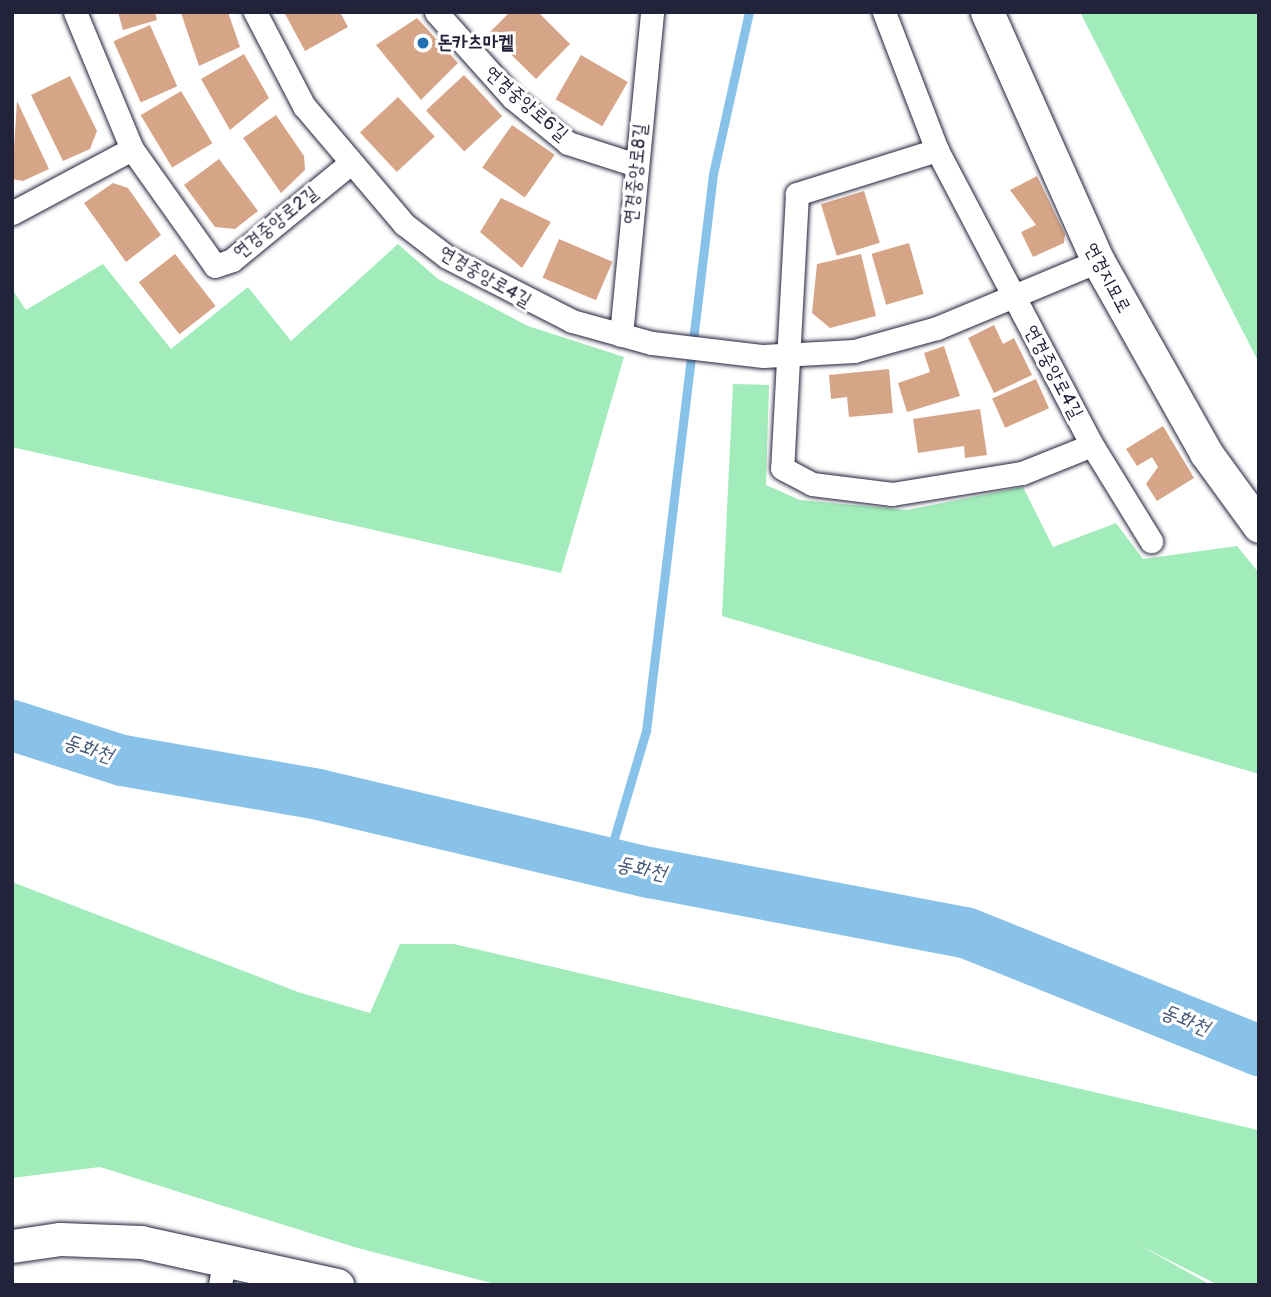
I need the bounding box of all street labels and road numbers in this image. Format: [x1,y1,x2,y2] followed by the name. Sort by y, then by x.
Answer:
[480,62,572,146] street label: 연경중앙로6길
[619,122,653,226] street label: 연경중앙로8길
[229,182,323,264] street label: 연경중앙로2길
[1079,239,1135,317] street label: 연경지묘로
[435,241,535,313] street label: 연경중앙로4길
[1019,321,1087,423] street label: 연경중앙로4길

